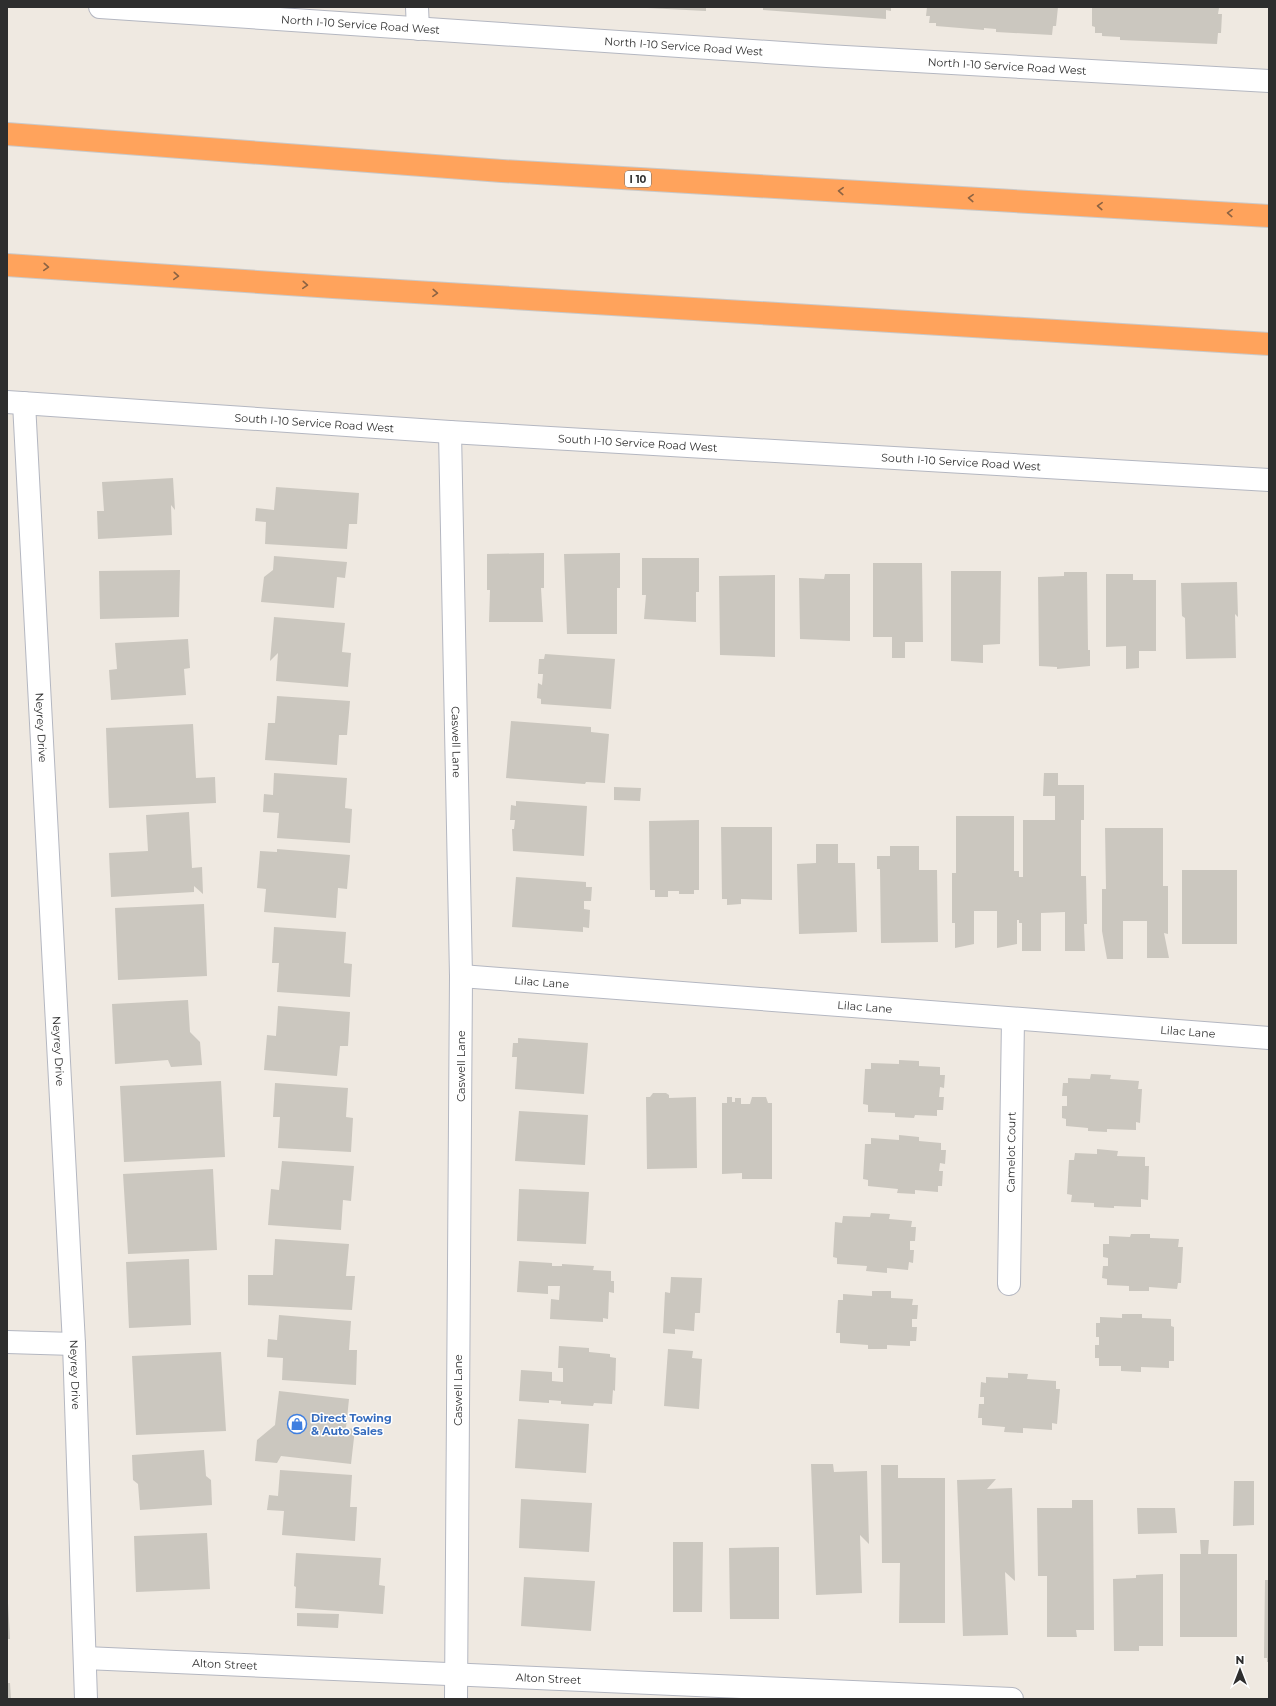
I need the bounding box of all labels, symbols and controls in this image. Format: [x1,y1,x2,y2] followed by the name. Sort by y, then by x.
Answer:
[281,12,441,37] street label: North I-10 Service Road West
[604,34,764,59] street label: North I-10 Service Road West
[927,55,1087,78] street label: North I-10 Service Road West
[625,171,651,187] road number: I 10
[838,186,844,195] one-way arrow
[967,194,974,203] one-way arrow
[1097,201,1103,210] one-way arrow
[1227,209,1233,218] one-way arrow
[43,263,49,272] one-way arrow
[173,272,179,281] one-way arrow
[302,281,308,290] one-way arrow
[432,289,438,298] one-way arrow
[234,410,395,435] street label: South I-10 Service Road West
[557,431,718,455] street label: South I-10 Service Road West
[881,450,1042,474] street label: South I-10 Service Road West
[32,692,50,763] street label: Neyrey Drive
[449,706,464,778] street label: Caswell Lane
[514,973,570,991] street label: Lilac Lane
[837,998,893,1016] street label: Lilac Lane
[50,1016,67,1087] street label: Neyrey Drive
[1160,1023,1216,1041] street label: Lilac Lane
[454,1030,468,1102] street label: Caswell Lane
[1003,1111,1019,1192] street label: Camelot Court
[67,1339,83,1410] street label: Neyrey Drive
[451,1354,465,1426] street label: Caswell Lane
[311,1411,392,1438] place label: Direct Towing & Auto Sales
[286,1413,308,1435] shop icon: Direct Towing & Auto Sales
[1220,1650,1260,1690] north arrow
[1236,1653,1244,1667] text: N
[192,1656,258,1673] street label: Alton Street
[515,1670,582,1687] street label: Alton Street

